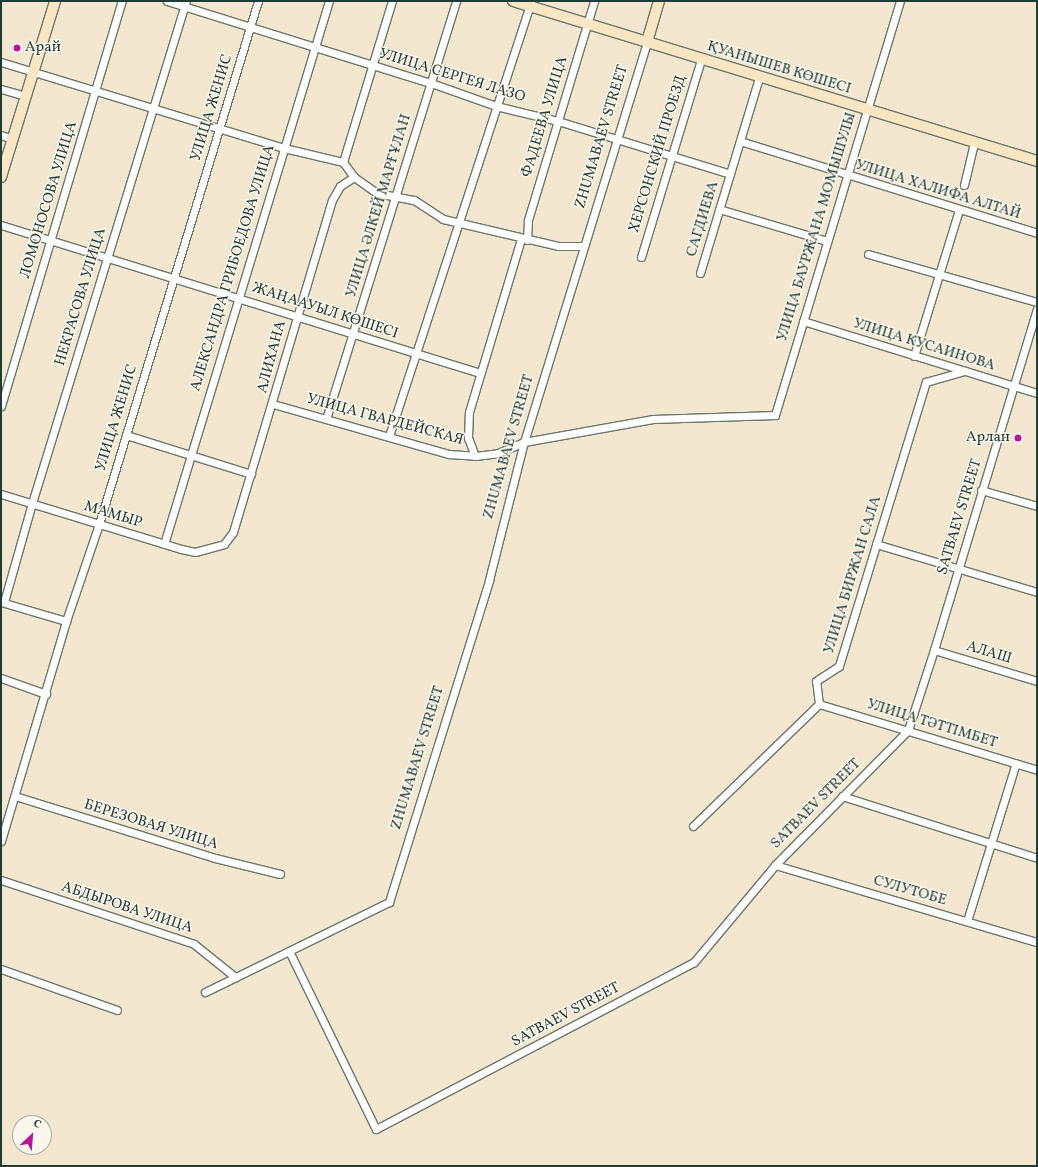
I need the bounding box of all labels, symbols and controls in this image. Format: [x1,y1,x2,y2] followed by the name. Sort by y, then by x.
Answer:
[705,38,853,98] street label: ҚУАНЫШЕВ КӨШЕСІ
[25,39,61,57] place label: Арай
[12,43,22,53] marker: Арай
[377,45,527,107] street label: УЛИЦА СЕРГЕЯ ЛАЗО
[187,52,237,164] street label: УЛИЦА ЖЕНИС
[518,54,572,180] street label: ФАДЕЕВА УЛИЦА
[572,63,632,211] street label: ZHUMABAEV STREET
[625,73,691,235] street label: ХЕРСОНСКИЙ ПРОЕЗД
[773,110,861,344] street label: УЛИЦА БАУРЖАНА МОМЫШУЛЫ
[343,112,415,300] street label: УЛИЦА ӘЛКЕЙ МАРҒҰЛАН
[17,119,81,281] street label: ЛОМОНОСОВА УЛИЦА
[187,143,279,393] street label: АЛЕКСАНДРА ГРИБОЕДОВА УЛИЦА
[853,156,1023,224] street label: УЛИЦА ХАЛИФА АЛТАЙ
[683,179,723,259] street label: САГДИЕВА
[51,226,111,368] street label: НЕКРАСОВА УЛИЦА
[250,279,400,343] street label: ЖАҢААУЫЛ КӨШЕСІ
[851,315,997,375] street label: УЛИЦА КУСАИНОВА
[254,319,290,395] street label: АЛИХАНА
[92,362,142,474] street label: УЛИЦА ЖЕНИС
[480,373,538,521] street label: ZHUMABAEV STREET
[305,390,465,450] street label: УЛИЦА ГВАРДЕЙСКАЯ
[966,429,1010,447] place label: Арлан
[1013,433,1023,443] marker: Арлан
[934,457,986,577] street label: SATBAEV STREET
[820,494,886,656] street label: УЛИЦА БИРЖАН САЛА
[82,498,144,532] street label: МАМЫР
[964,638,1014,668] street label: АЛАШ
[388,684,448,832] street label: ZHUMABAEV STREET
[864,696,1000,752] street label: УЛИЦА ТӘТТІМБЕТ
[767,755,865,853] street label: SATBAEV STREET
[82,796,220,854] street label: БЕРЕЗОВАЯ УЛИЦА
[871,872,949,910] street label: СУЛУТОБЕ
[59,878,195,938] street label: АБДЫРОВА УЛИЦА
[509,979,623,1051] street label: SATBAEV STREET
[12,1115,52,1155] north arrow
[31,1116,44,1133] text: С

